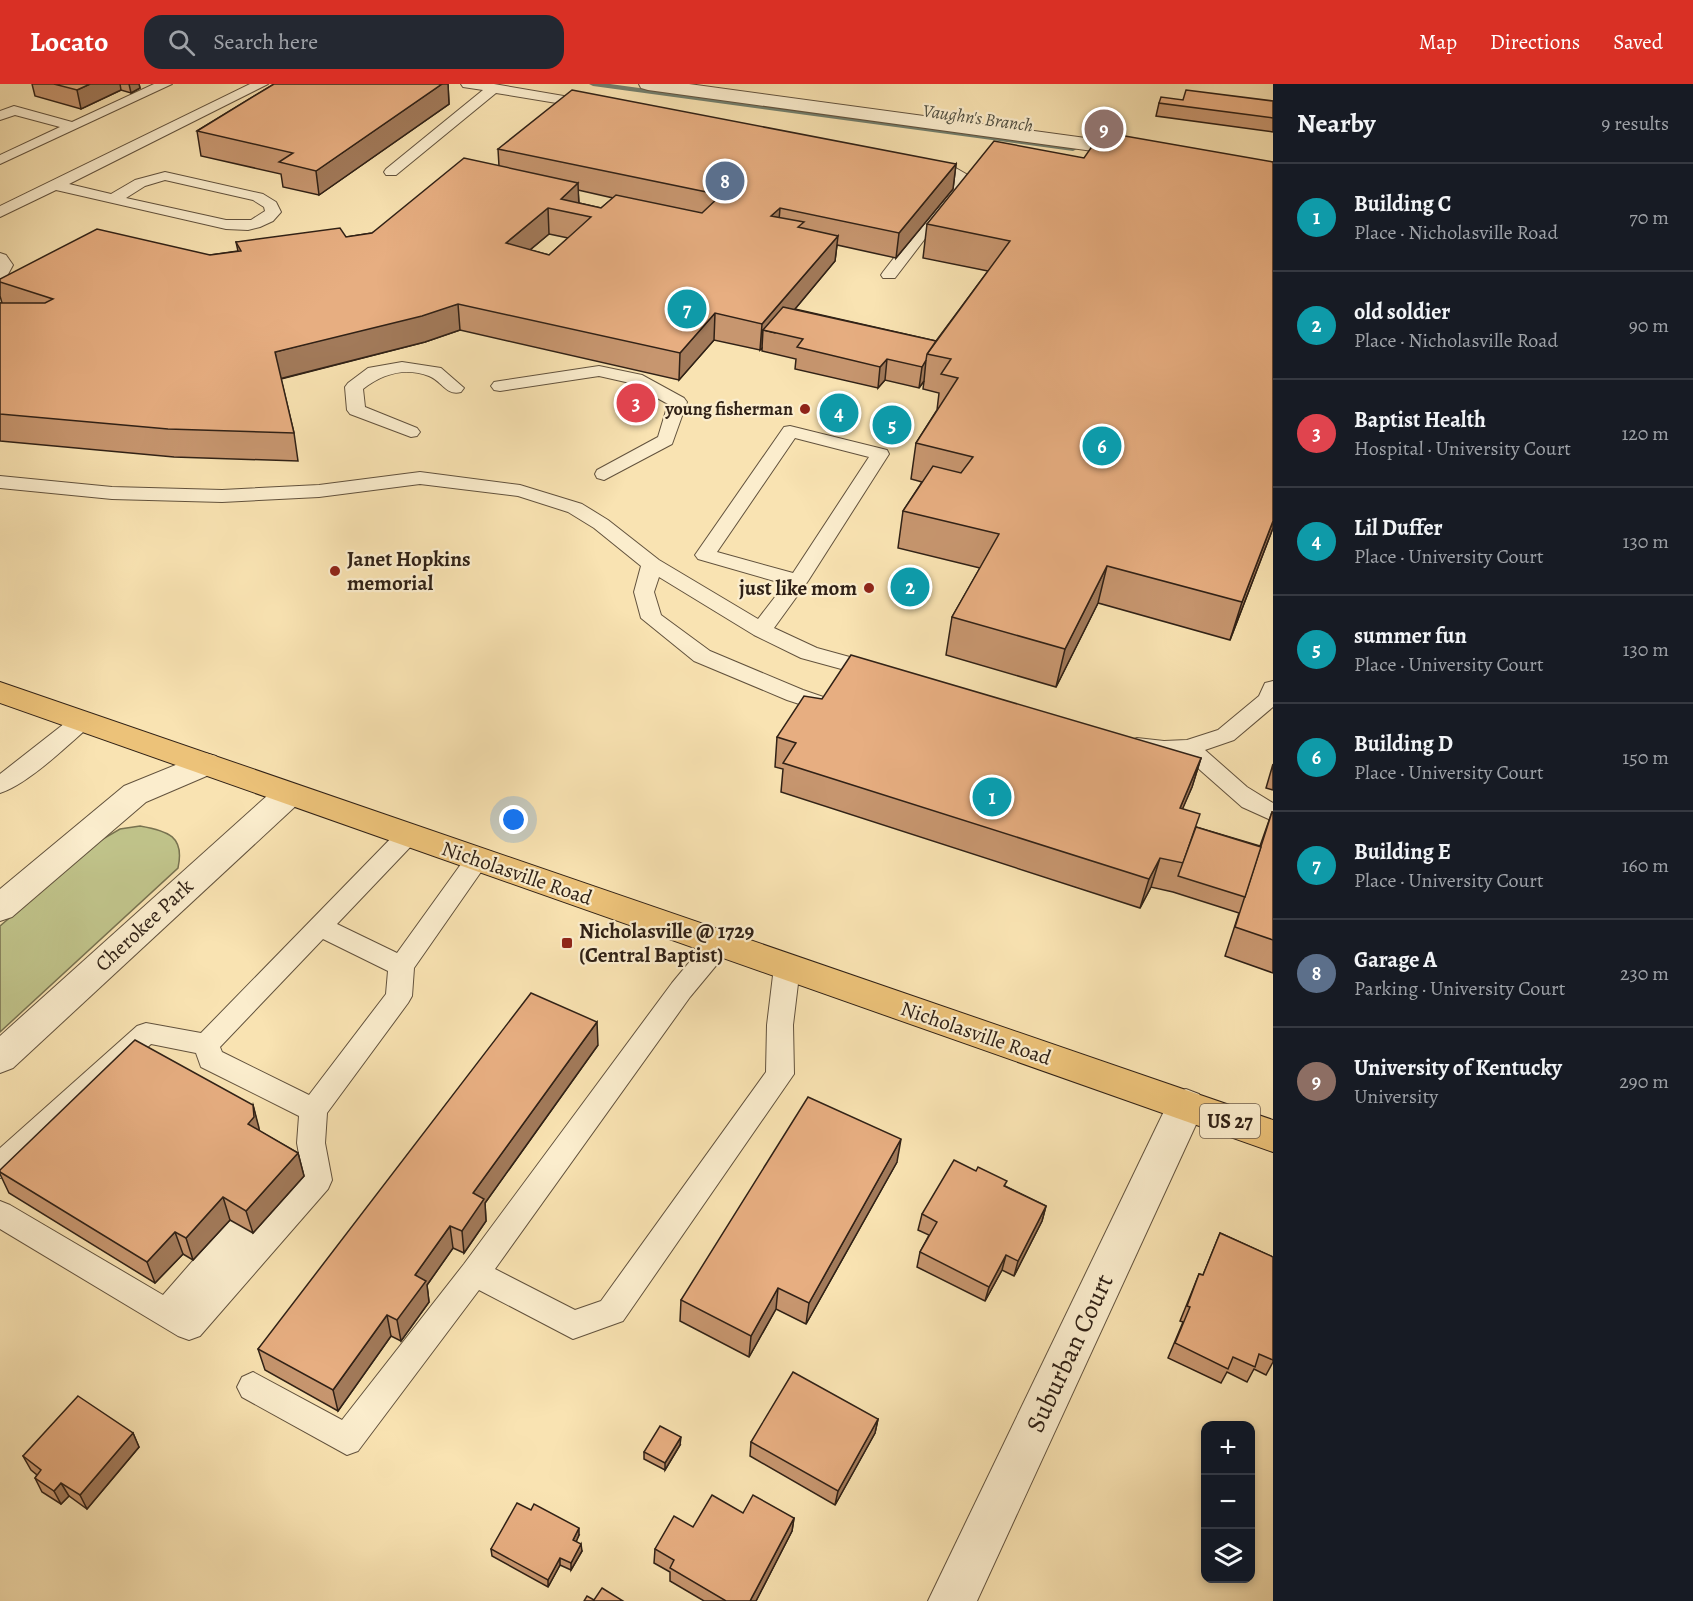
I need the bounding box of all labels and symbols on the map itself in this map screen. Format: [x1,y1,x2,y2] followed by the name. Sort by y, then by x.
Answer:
[921,98,1035,138] water label: Vaughn's Branch
[1084,106,1124,152] pin: 9
[706,158,744,204] pin: 8
[668,286,706,332] pin: 7
[616,380,656,426] pin: 3
[820,390,858,436] pin: 4
[664,397,793,421] place label: young fisherman
[798,402,812,416] marker: young fisherman
[872,402,912,448] pin: 5
[1082,424,1122,469] pin: 6
[347,545,471,597] place label: Janet Hopkins memorial
[328,564,342,578] marker: Janet Hopkins memorial
[890,564,930,610] pin: 2
[739,574,857,602] place label: just like mom
[862,581,876,595] marker: just like mom
[972,774,1012,820] pin: 1
[499,805,528,834] your location
[438,834,597,912] street label: Nicholasville Road
[89,872,199,978] street label: Cherokee Park
[579,917,754,969] place label: Nicholasville @ 1729 (Central Baptist)
[560,936,574,950] marker: Nicholasville @ 1729 (Central Baptist)
[897,994,1056,1072] street label: Nicholasville Road
[1200,1104,1260,1138] road number: US 27
[1017,1268,1122,1438] street label: Suburban Court

